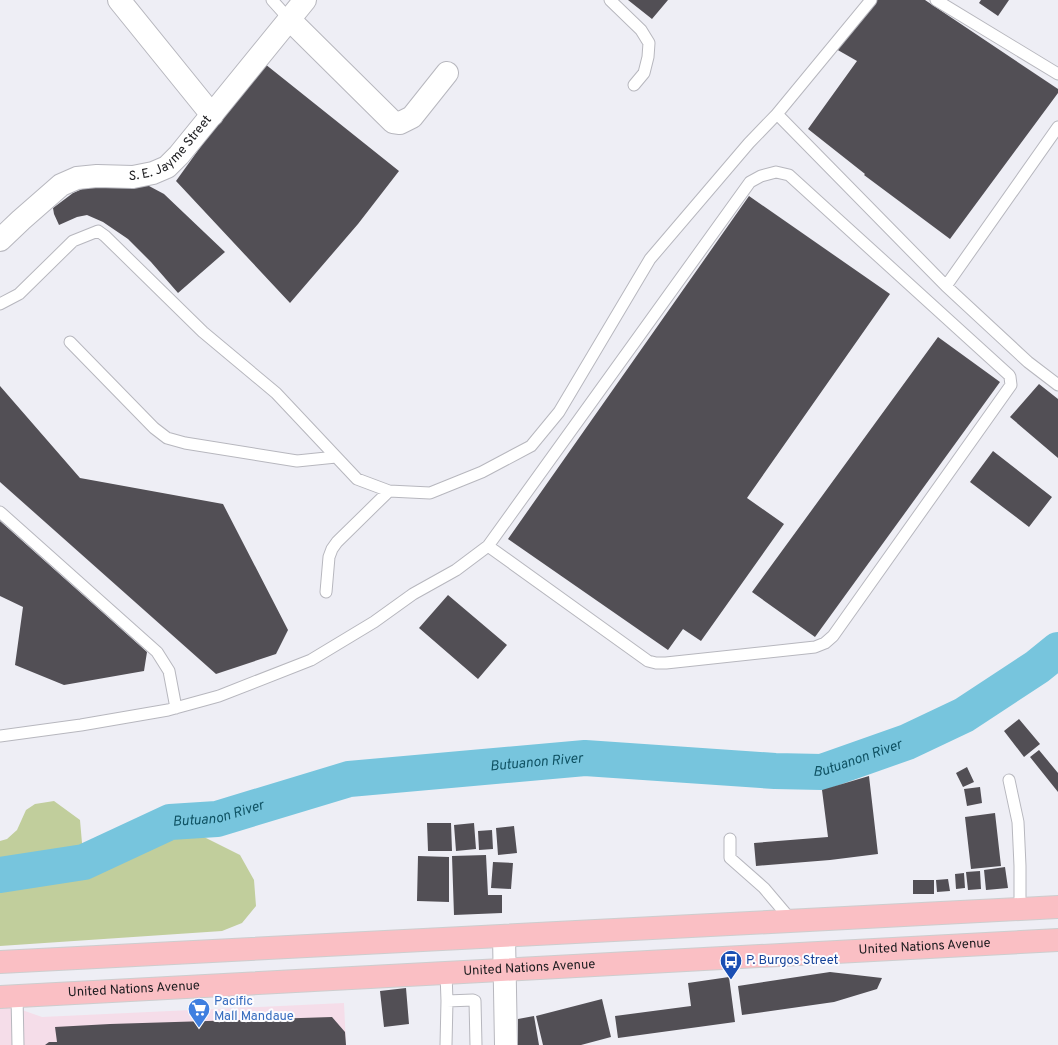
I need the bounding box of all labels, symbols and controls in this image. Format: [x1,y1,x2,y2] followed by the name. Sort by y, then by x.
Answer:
[128,112,216,185] street label: S. E. Jayme Street
[813,735,906,781] water label: Butuanon River
[489,750,585,775] water label: Butuanon River
[172,796,268,830] water label: Butuanon River
[858,936,991,959] street label: United Nations Avenue
[718,948,744,981] bus stop icon: P. Burgos Street
[746,953,839,969] place label: P. Burgos Street
[463,957,596,980] street label: United Nations Avenue
[67,978,200,1001] street label: United Nations Avenue
[214,994,294,1025] place label: Pacific Mall Mandaue
[186,996,212,1029] supermarket icon: Pacific Mall Mandaue

